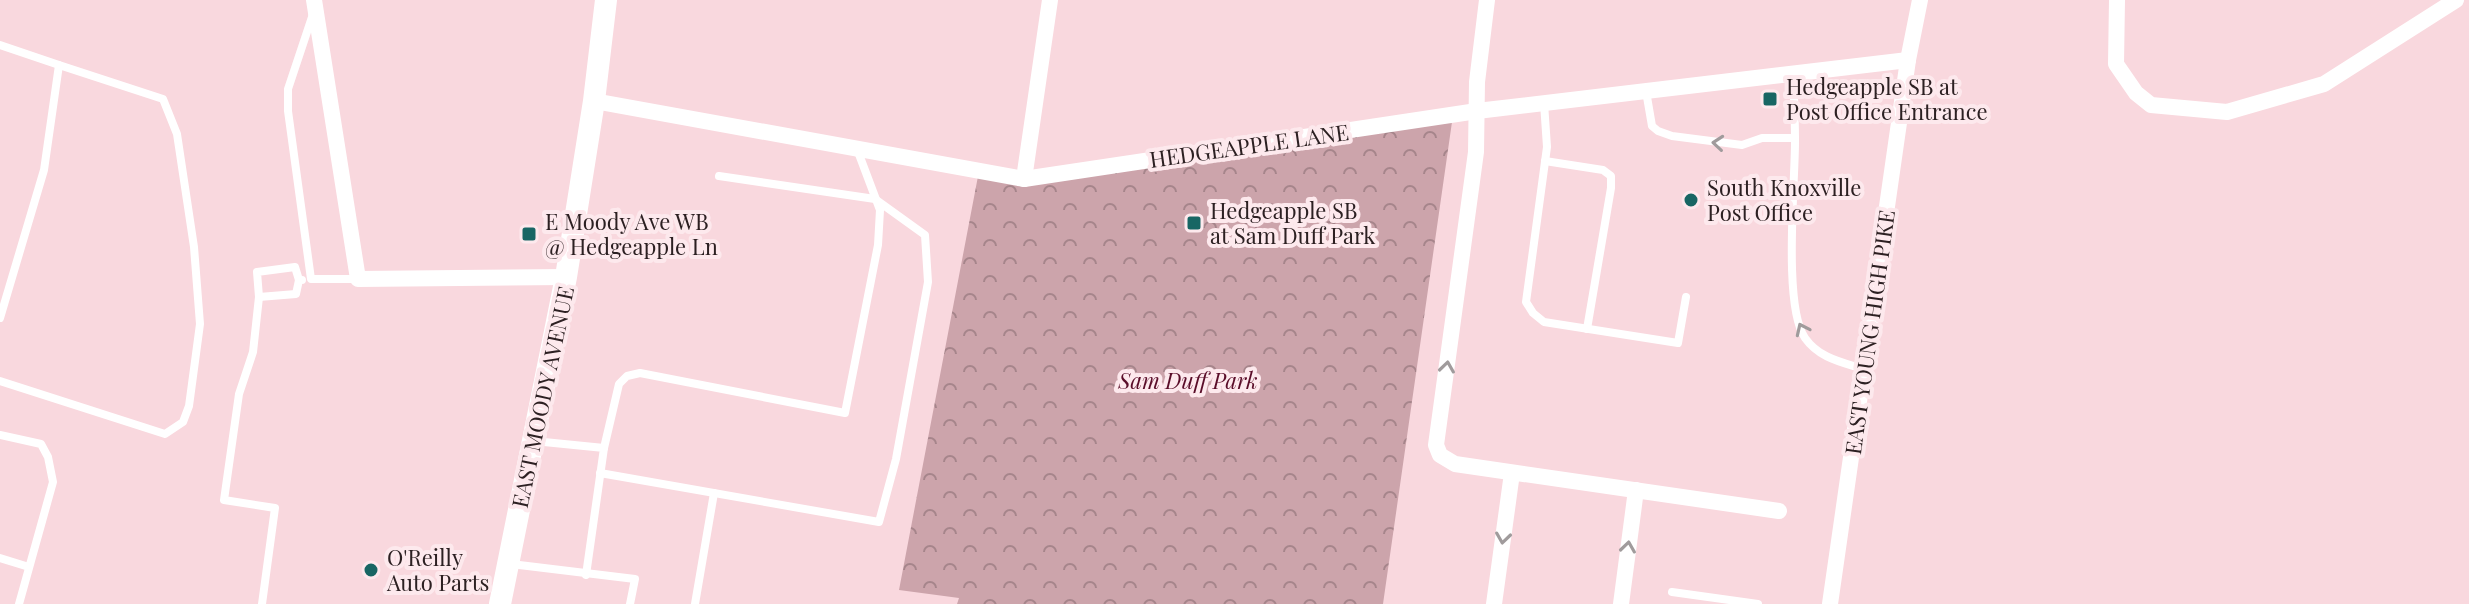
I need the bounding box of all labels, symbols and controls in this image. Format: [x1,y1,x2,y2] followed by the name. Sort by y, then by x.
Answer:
[1786,71,1988,126] place label: Hedgeapple SB at Post Office Entrance
[1761,90,1779,108] marker: Hedgeapple SB at Post Office Entrance
[1147,116,1351,174] street label: HEDGEAPPLE LANE
[1711,134,1724,151] one-way arrow
[1707,172,1861,227] place label: South Knoxville Post Office
[1682,191,1700,209] marker: South Knoxville Post Office
[1210,195,1375,250] place label: Hedgeapple SB at Sam Duff Park
[545,206,718,261] place label: E Moody Ave WB @ Hedgeapple Ln
[1837,208,1901,456] street label: EAST YOUNG HIGH PIKE
[1185,214,1203,232] marker: Hedgeapple SB at Sam Duff Park
[520,225,538,243] marker: E Moody Ave WB @ Hedgeapple Ln
[504,284,580,510] street label: EAST MOODY AVENUE
[1796,322,1812,337] one-way arrow
[1438,361,1455,374] one-way arrow
[1117,365,1258,395] park label: Sam Duff Park
[1494,532,1511,545] one-way arrow
[1619,540,1636,554] one-way arrow
[386,542,489,597] place label: O'Reilly Auto Parts
[362,561,380,579] marker: O'Reilly Auto Parts

